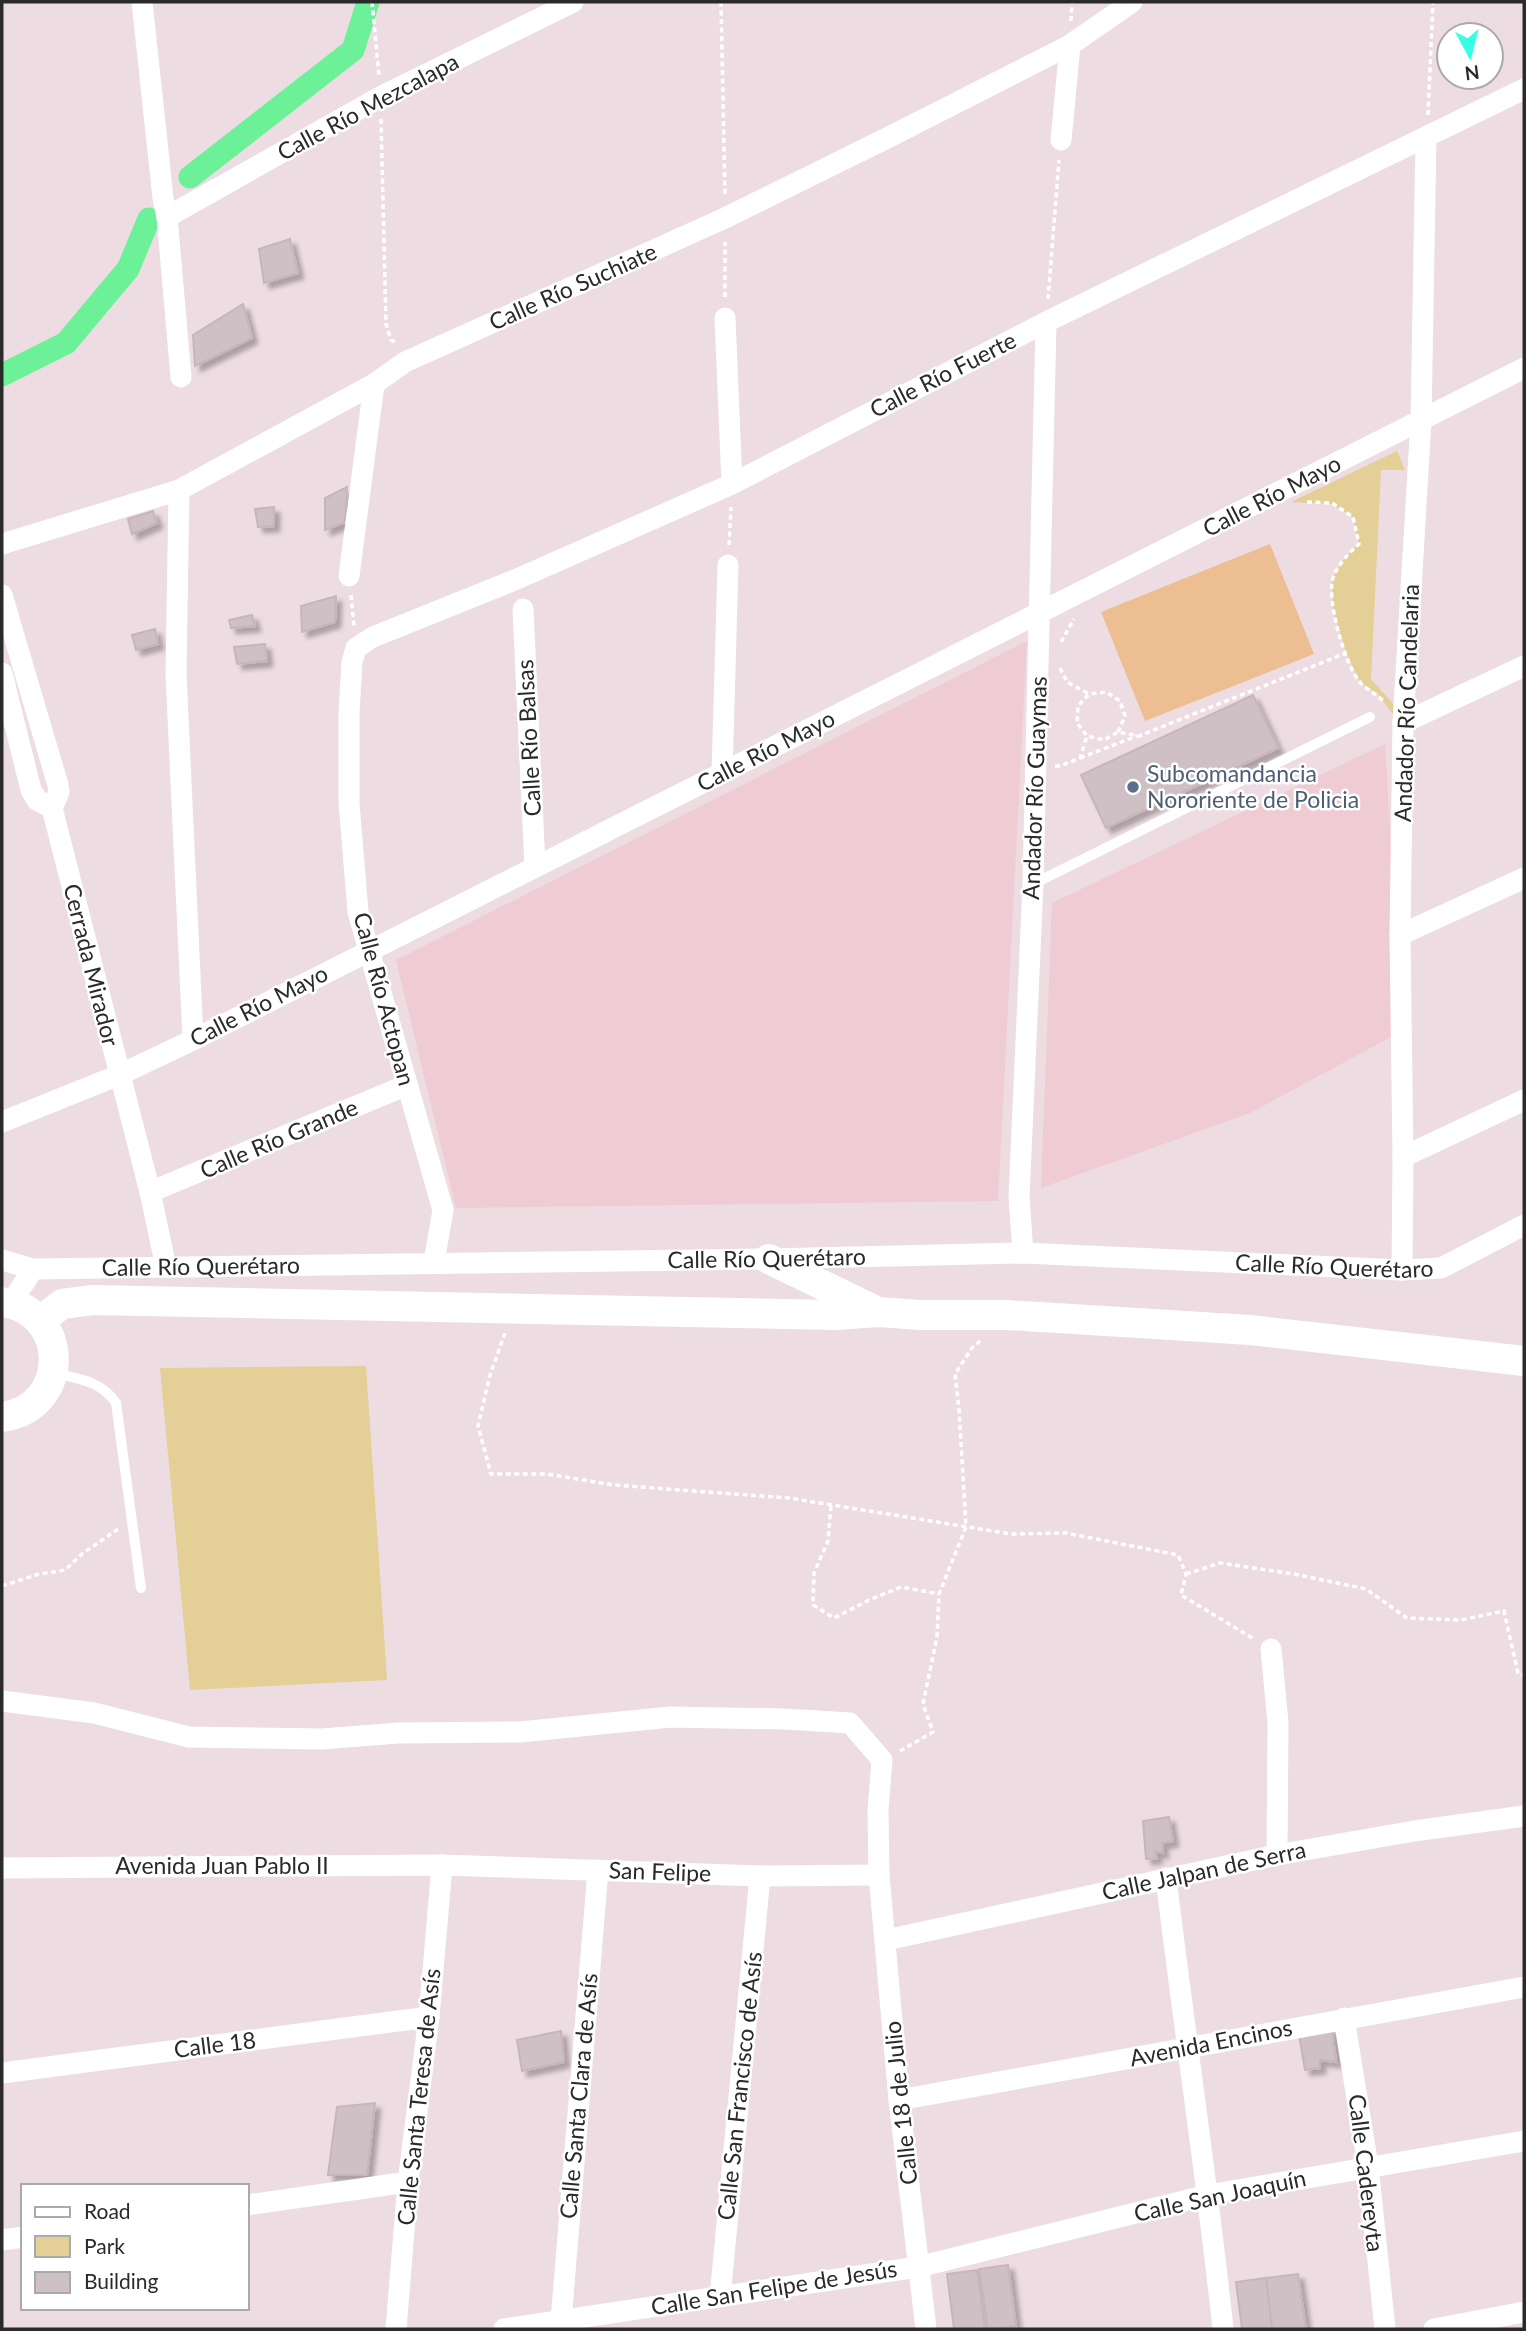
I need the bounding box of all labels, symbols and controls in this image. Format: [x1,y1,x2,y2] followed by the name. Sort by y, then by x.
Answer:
[1435,21,1505,91] north arrow
[272,47,463,166] street label: Calle Río Mezcalapa
[1463,61,1481,86] text: N
[484,237,661,336] street label: Calle Río Suchiate
[865,325,1020,423] street label: Calle Río Fuerte
[1198,448,1345,542] street label: Calle Río Mayo
[1388,584,1424,822] street label: Andador Río Candelaria
[510,659,546,817] street label: Calle Río Balsas
[1016,676,1052,900] street label: Andador Río Guaymas
[692,703,839,797] street label: Calle Río Mayo
[1147,759,1359,813] place label: Subcomandancia Nororiente de Policia
[1125,779,1141,795] marker: Subcomandancia Nororiente de Policia
[58,881,126,1049] street label: Cerrada Mirador
[348,909,422,1088] street label: Calle Río Actopan
[185,958,332,1052] street label: Calle Río Mayo
[196,1092,362,1184] street label: Calle Río Grande
[667,1242,866,1273] street label: Calle Río Querétaro
[1235,1248,1434,1283] street label: Calle Río Querétaro
[101,1250,300,1281] street label: Calle Río Querétaro
[1099,1835,1308,1905] street label: Calle Jalpan de Serra
[115,1851,329,1879] street label: Avenida Juan Pablo II
[608,1855,712,1887] street label: San Felipe
[711,1950,767,2222] street label: Calle San Francisco de Asís
[391,1967,445,2227] street label: Calle Santa Teresa de Asís
[553,1972,603,2220] street label: Calle Santa Clara de Asís
[1127,2013,1295,2072] street label: Avenida Encinos
[877,2020,923,2186] street label: Calle 18 de Julio
[172,2025,257,2063] street label: Calle 18
[1343,2092,1391,2253] street label: Calle Cadereyta
[1131,2163,1308,2227] street label: Calle San Joaquín
[21,2184,248,2310] legend
[84,2198,131,2223] text: Road
[84,2233,125,2258] text: Park
[649,2254,899,2320] street label: Calle San Felipe de Jesús
[84,2268,159,2293] text: Building

